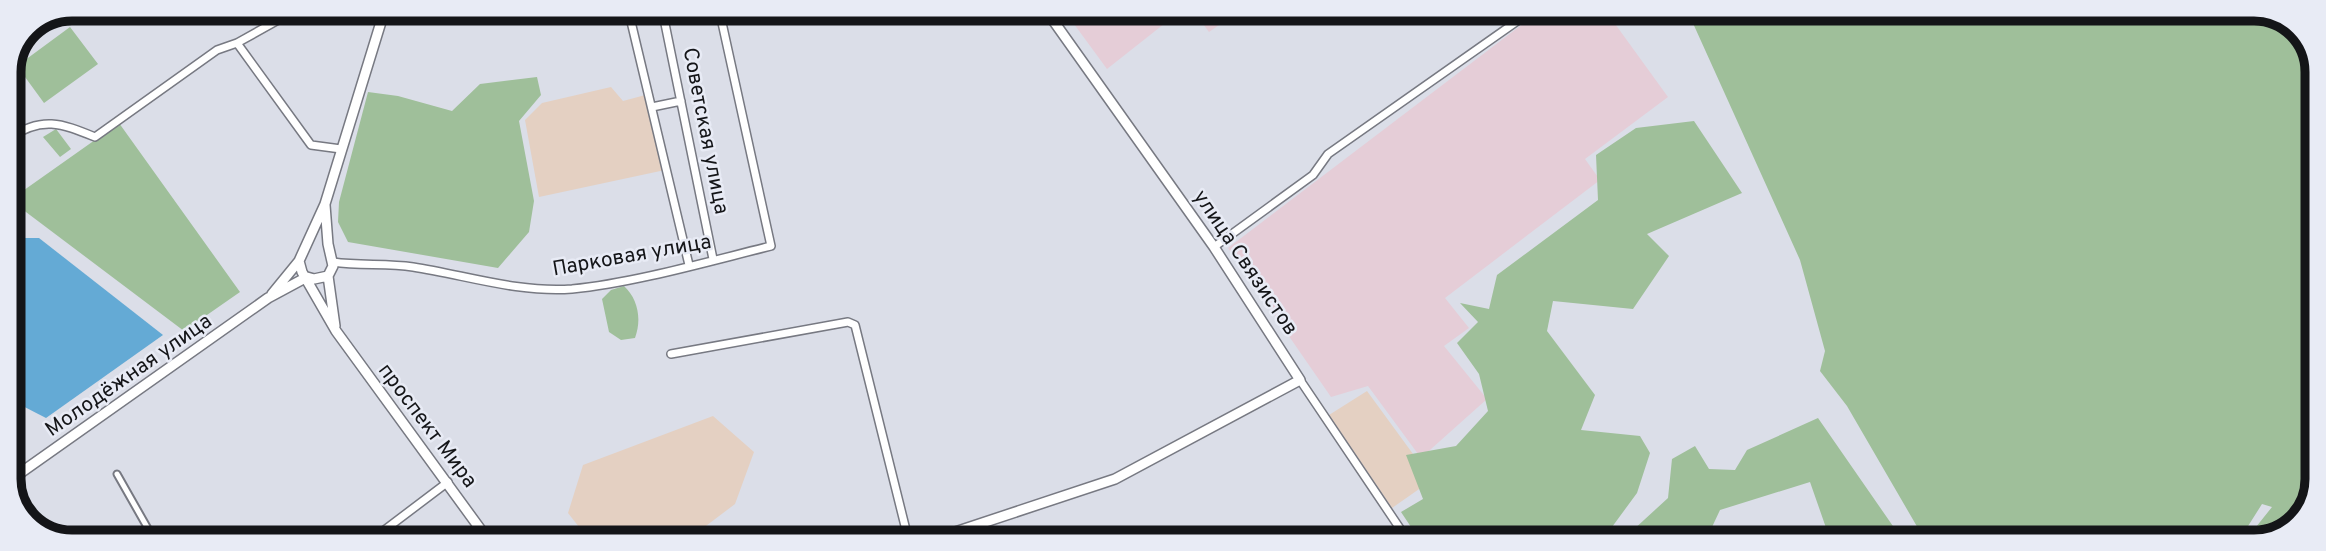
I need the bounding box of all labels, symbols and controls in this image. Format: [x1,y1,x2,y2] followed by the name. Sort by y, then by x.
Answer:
[676,45,734,217] street label: Советская улица
[1186,185,1304,341] street label: улица Связистов
[550,229,714,283] street label: Парковая улица
[40,308,218,444] street label: Молодёжная улица
[371,358,483,494] street label: проспект Мира

